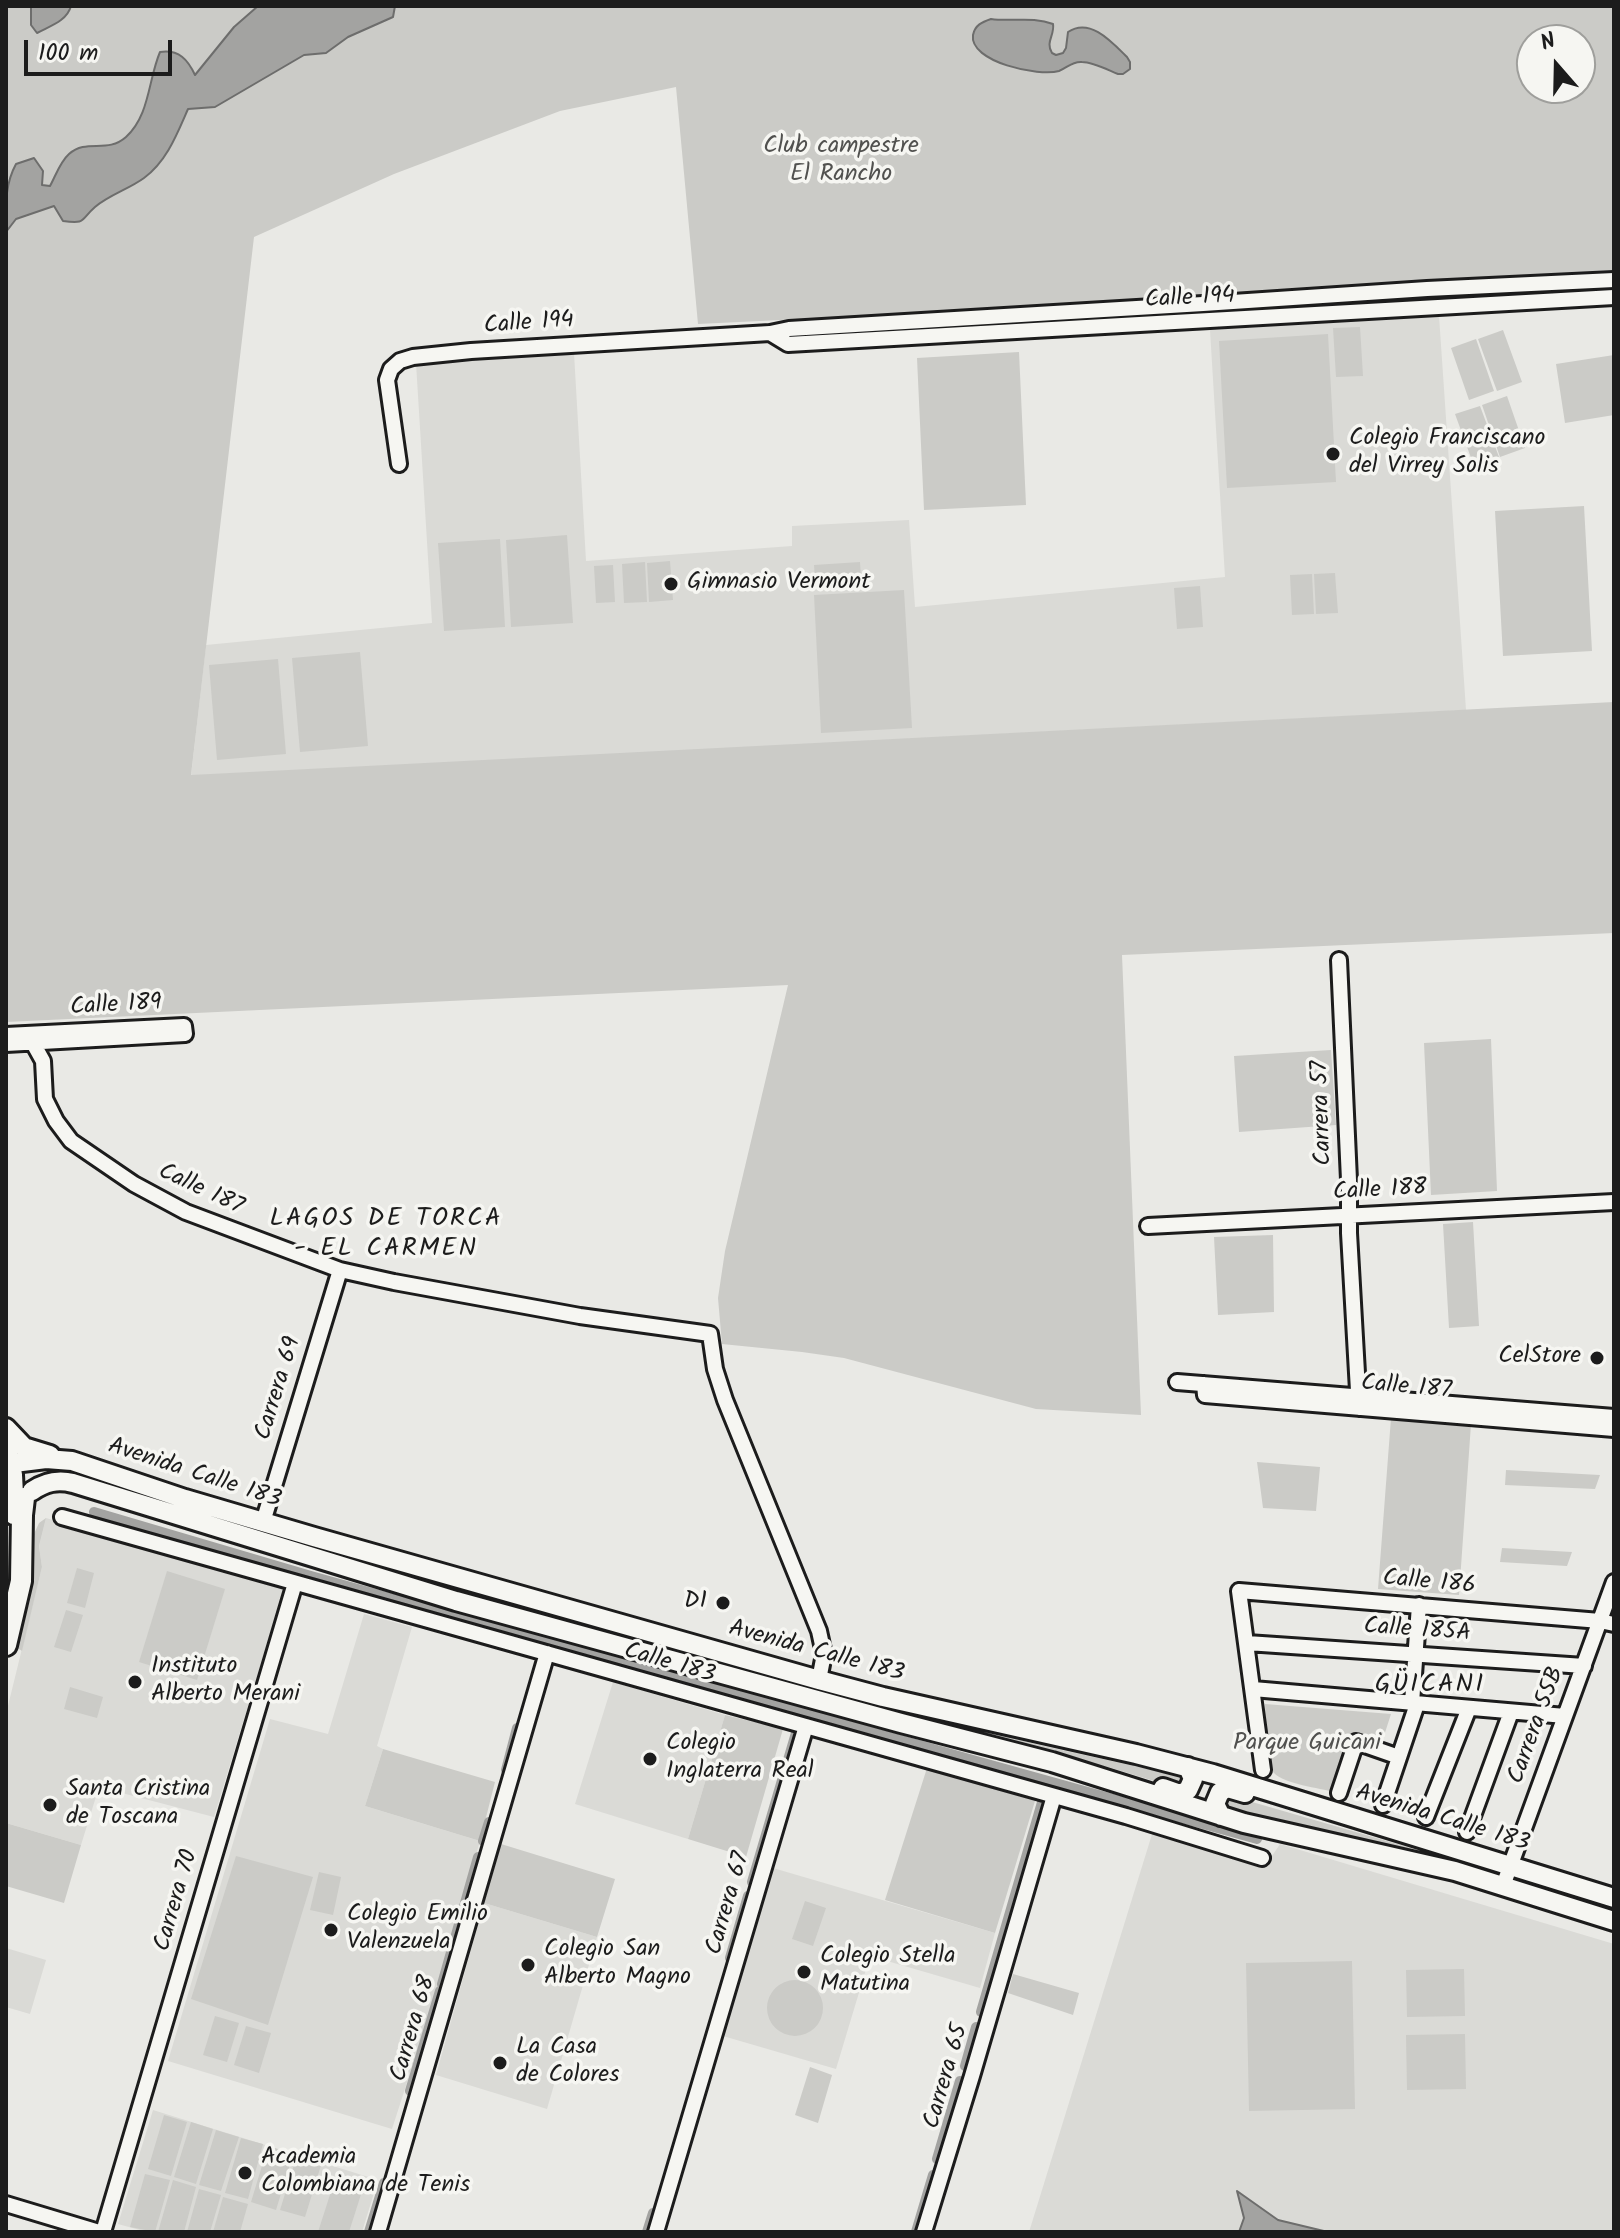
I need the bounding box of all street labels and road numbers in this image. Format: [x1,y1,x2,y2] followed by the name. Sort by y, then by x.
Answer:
[1144,283,1236,317] street label: Calle 194
[483,307,575,343] street label: Calle 194
[70,990,162,1024] street label: Calle 189
[1308,1060,1340,1166] street label: Carrera 57
[153,1159,247,1223] street label: Calle 187
[1332,1175,1428,1209] street label: Calle 188
[251,1334,309,1444] street label: Carrera 69
[1359,1371,1453,1407] street label: Calle 187
[104,1433,284,1517] street label: Avenida Calle 183
[1381,1566,1477,1602] street label: Calle 186
[1362,1614,1472,1650] street label: Calle 185A
[725,1616,907,1690] street label: Avenida Calle 183
[620,1638,718,1692] street label: Calle 183
[1504,1664,1572,1788] street label: Carrera 55B
[1352,1780,1532,1860] street label: Avenida Calle 183
[150,1847,206,1955] street label: Carrera 70
[702,1849,758,1959] street label: Carrera 67
[386,1973,444,2085] street label: Carrera 68
[919,2021,977,2133] street label: Carrera 65

